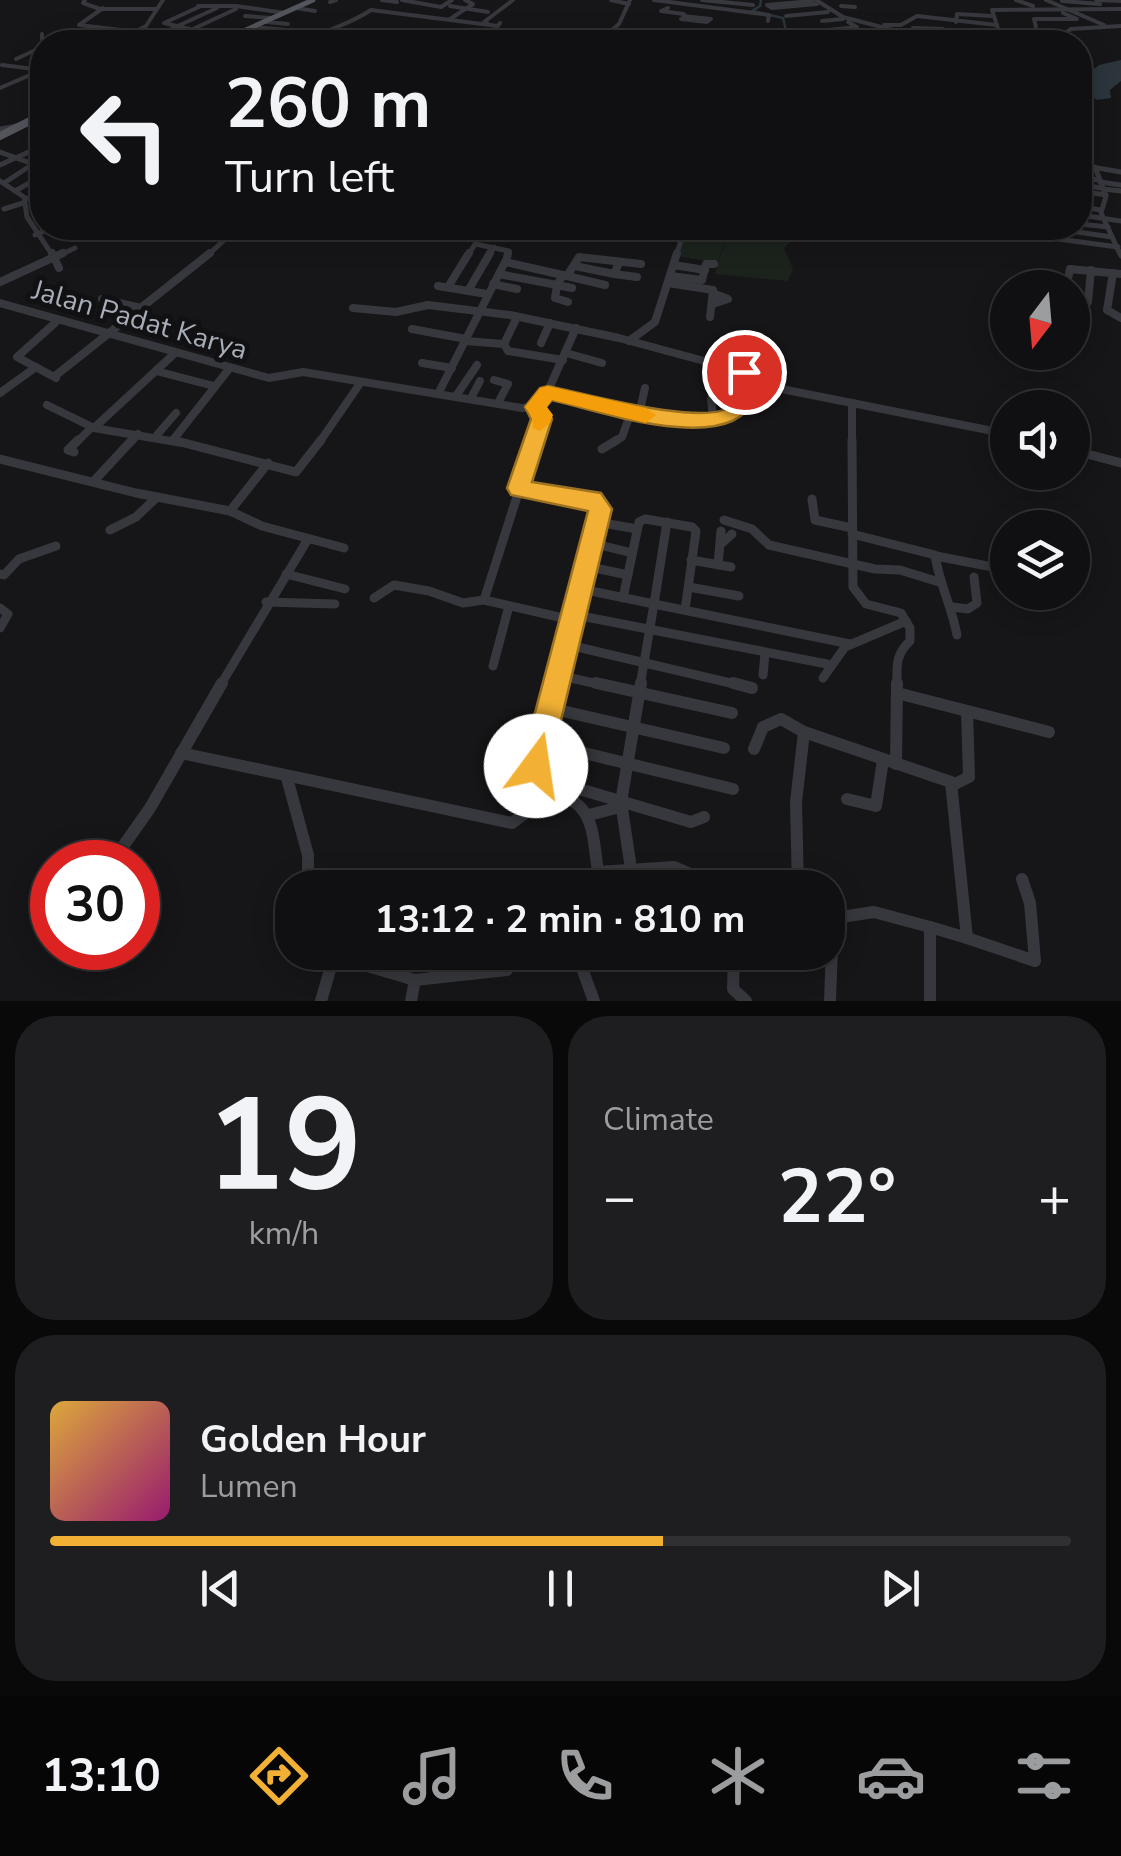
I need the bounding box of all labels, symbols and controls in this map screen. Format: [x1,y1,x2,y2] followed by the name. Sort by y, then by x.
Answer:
[225,56,431,152] text: 260 m
[60,70,190,200] icon: left
[225,147,394,208] text: Turn left
[990,270,1090,370] north arrow
[990,270,1090,610] map controls
[27,271,252,369] street label: Jalan Padat Karya
[702,330,787,415] pin
[717,345,772,400] icon: arrive
[990,390,1090,490] button: sound
[990,510,1090,610] button: layers
[484,714,588,818] position arrow
[30,840,160,970] speed limit sign: 30
[375,894,745,945] text: 13:12 · 2 min · 810 m
[206,1058,362,1235] text: 19
[603,1098,714,1141] text: Climate
[778,1146,896,1248] text: 22°
[603,1160,636,1235] text: −
[1038,1160,1071,1235] text: +
[249,1212,319,1255] text: km/h
[200,1414,426,1465] text: Golden Hour
[200,1465,298,1508] text: Lumen
[193,1561,248,1616] icon: previous
[533,1561,588,1616] icon: pause
[873,1561,928,1616] icon: next
[244,1741,314,1811] icon: directions
[397,1741,467,1811] icon: music
[550,1741,620,1811] icon: phone
[703,1741,773,1811] icon: climate
[856,1741,926,1811] icon: car
[1009,1741,1079,1811] icon: filters
[42,1746,161,1807] text: 13:10

